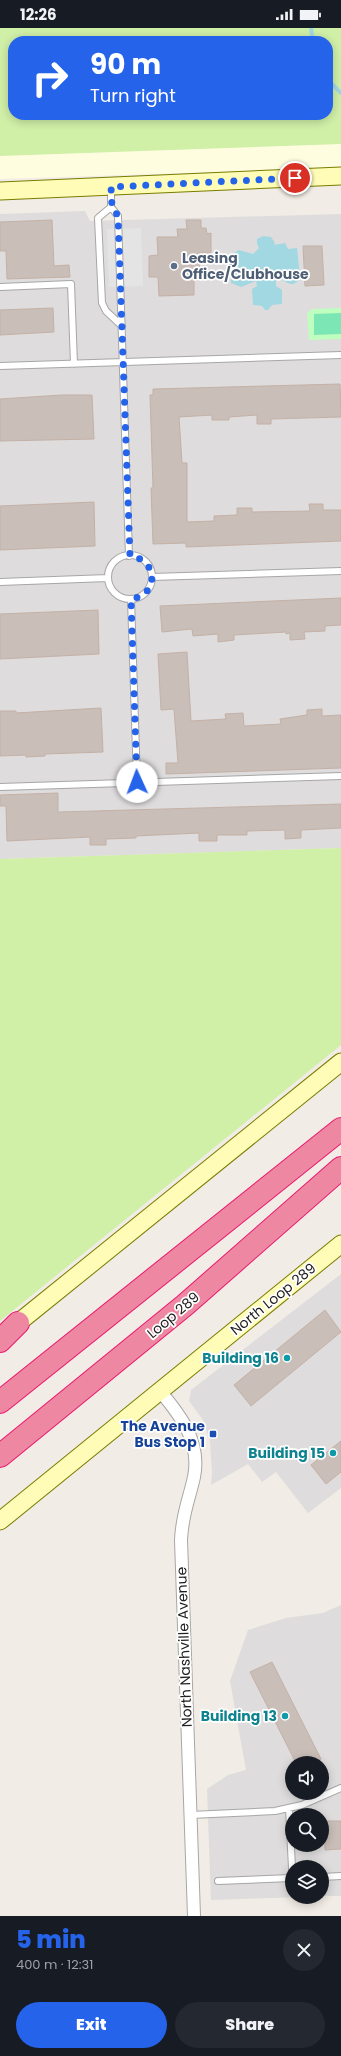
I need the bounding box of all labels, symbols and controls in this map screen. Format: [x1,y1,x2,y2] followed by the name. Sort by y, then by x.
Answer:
[20,4,57,25] text: 12:26
[90,45,161,84] text: 90 m
[24,52,76,104] icon: right
[90,83,176,108] text: Turn right
[278,161,312,195] pin
[284,167,306,189] icon: arrive
[182,248,309,284] place label: Leasing Office/Clubhouse
[169,261,179,271] marker: Leasing Office/Clubhouse
[116,761,158,803] position arrow
[226,1258,320,1340] street label: North Loop 289
[142,1287,204,1343] street label: Loop 289
[202,1348,279,1368] place label: Building 16
[282,1353,292,1363] marker: Building 16
[120,1416,205,1452] place label: The Avenue Bus Stop 1
[208,1429,218,1439] marker: The Avenue Bus Stop 1
[248,1443,325,1463] place label: Building 15
[328,1448,338,1458] marker: Building 15
[171,1566,197,1728] street label: North Nashville Avenue
[201,1706,277,1726] place label: Building 13
[280,1711,290,1721] marker: Building 13
[285,1756,329,1904] map controls
[285,1756,329,1800] button: sound
[285,1808,329,1852] button: search
[285,1860,329,1904] button: layers
[16,1923,86,1956] text: 5 min
[283,1929,325,1971] button: close
[16,1955,93,1974] text: 400 m · 12:31
[16,2002,167,2048] button: Exit
[175,2002,325,2048] button: Share

